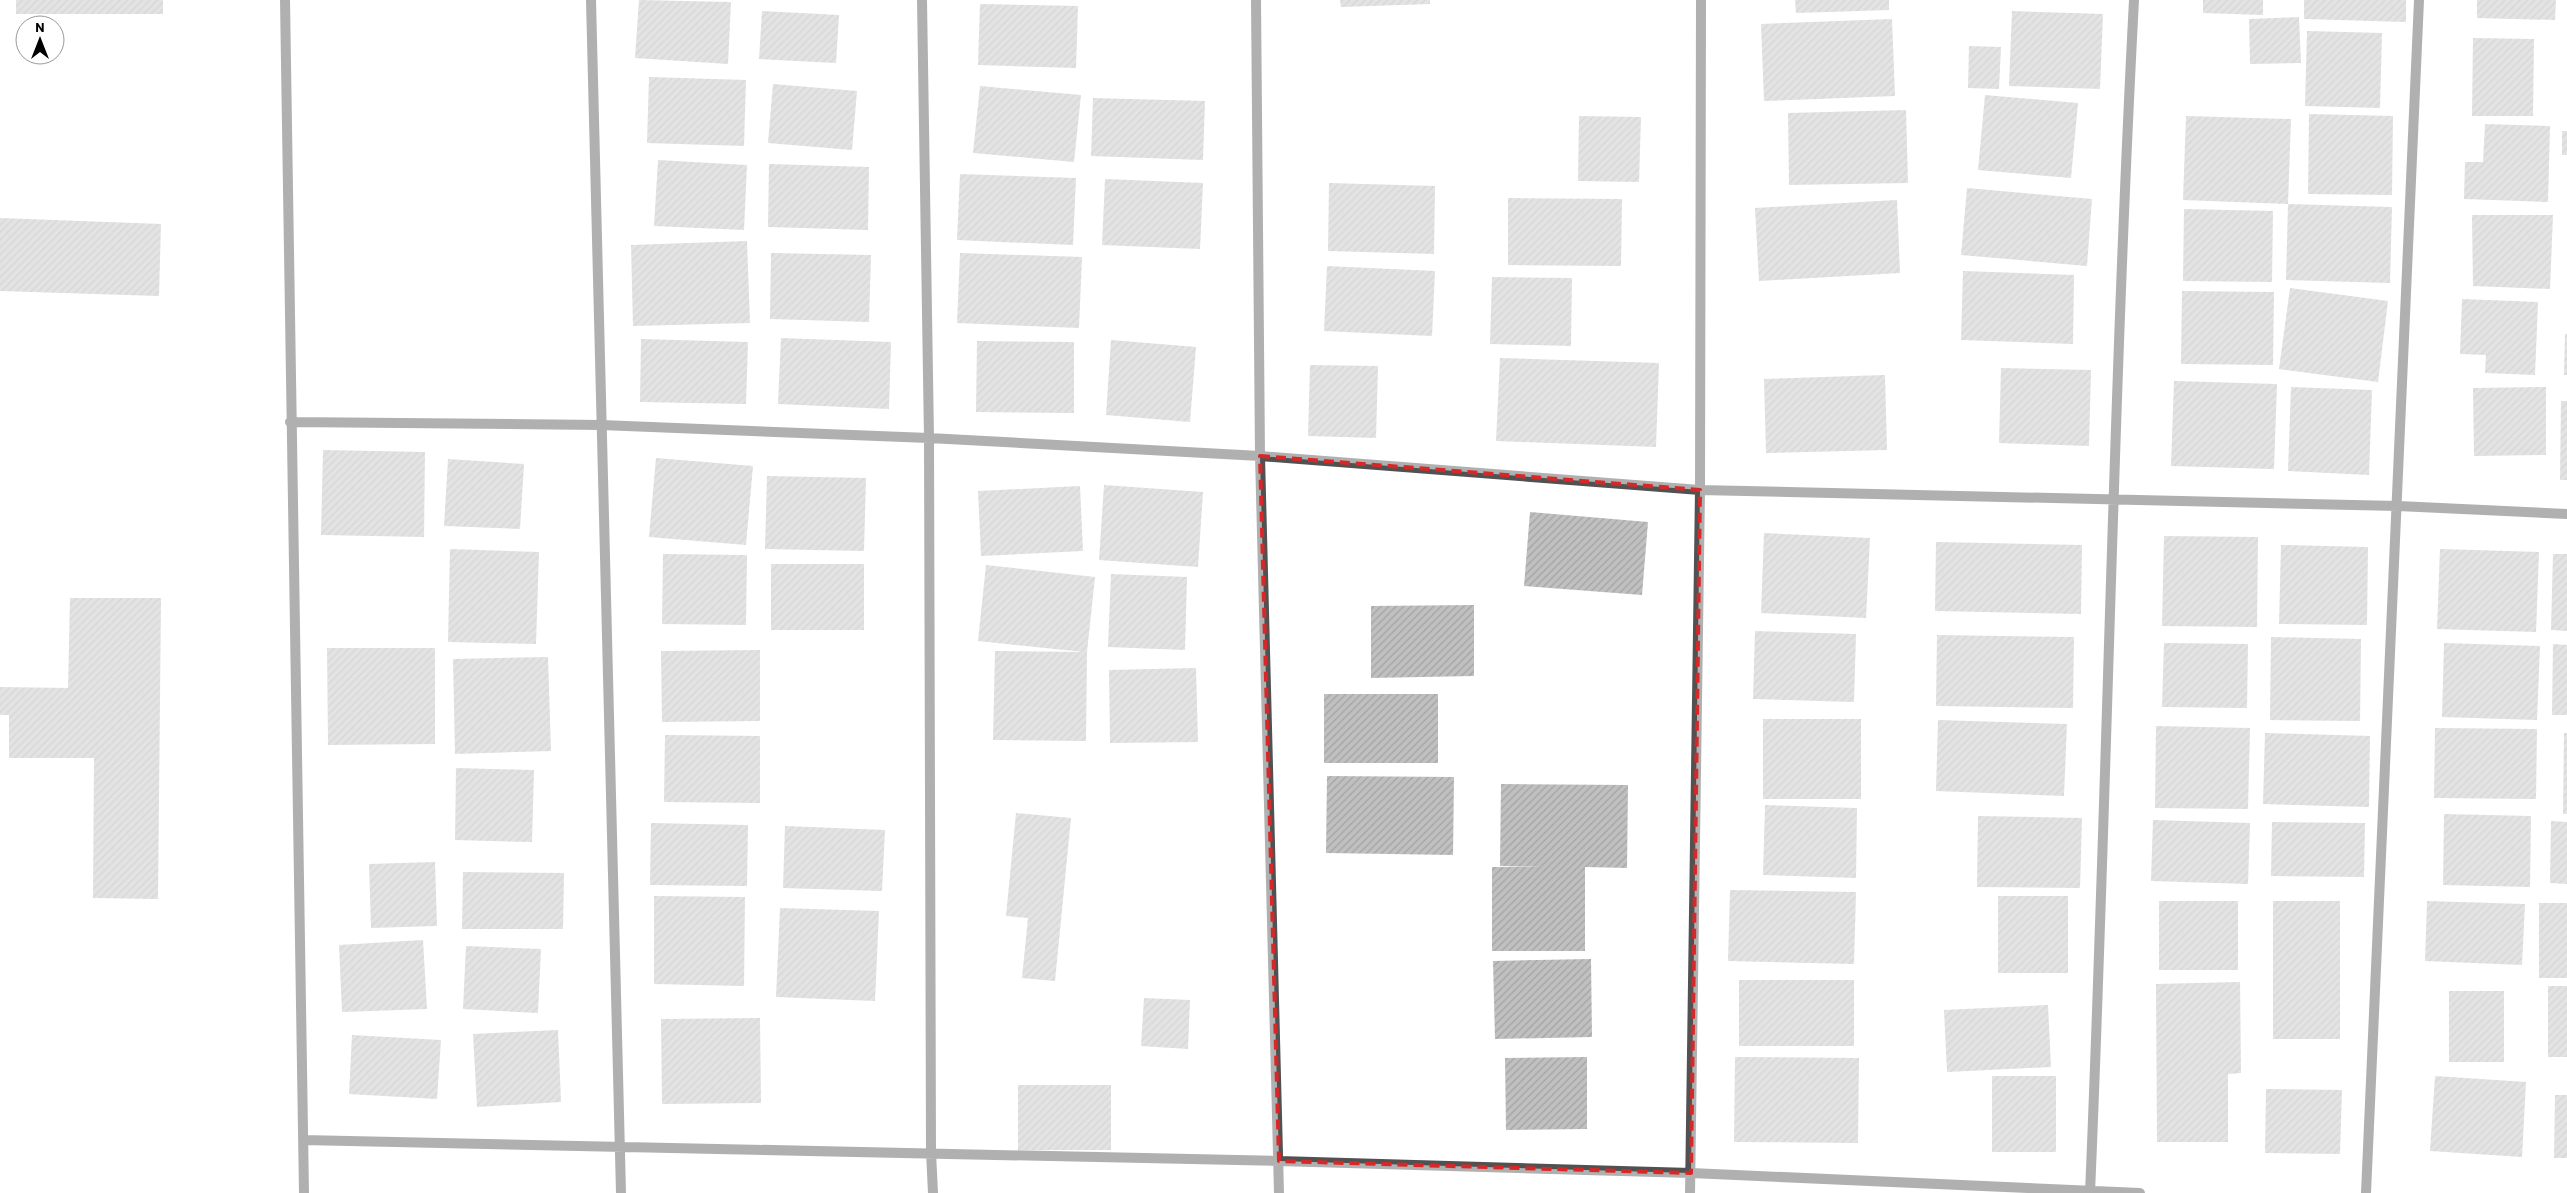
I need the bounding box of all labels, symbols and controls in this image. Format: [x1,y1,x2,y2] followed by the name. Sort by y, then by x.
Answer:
[15,15,65,65] north arrow
[35,18,45,35] text: N

